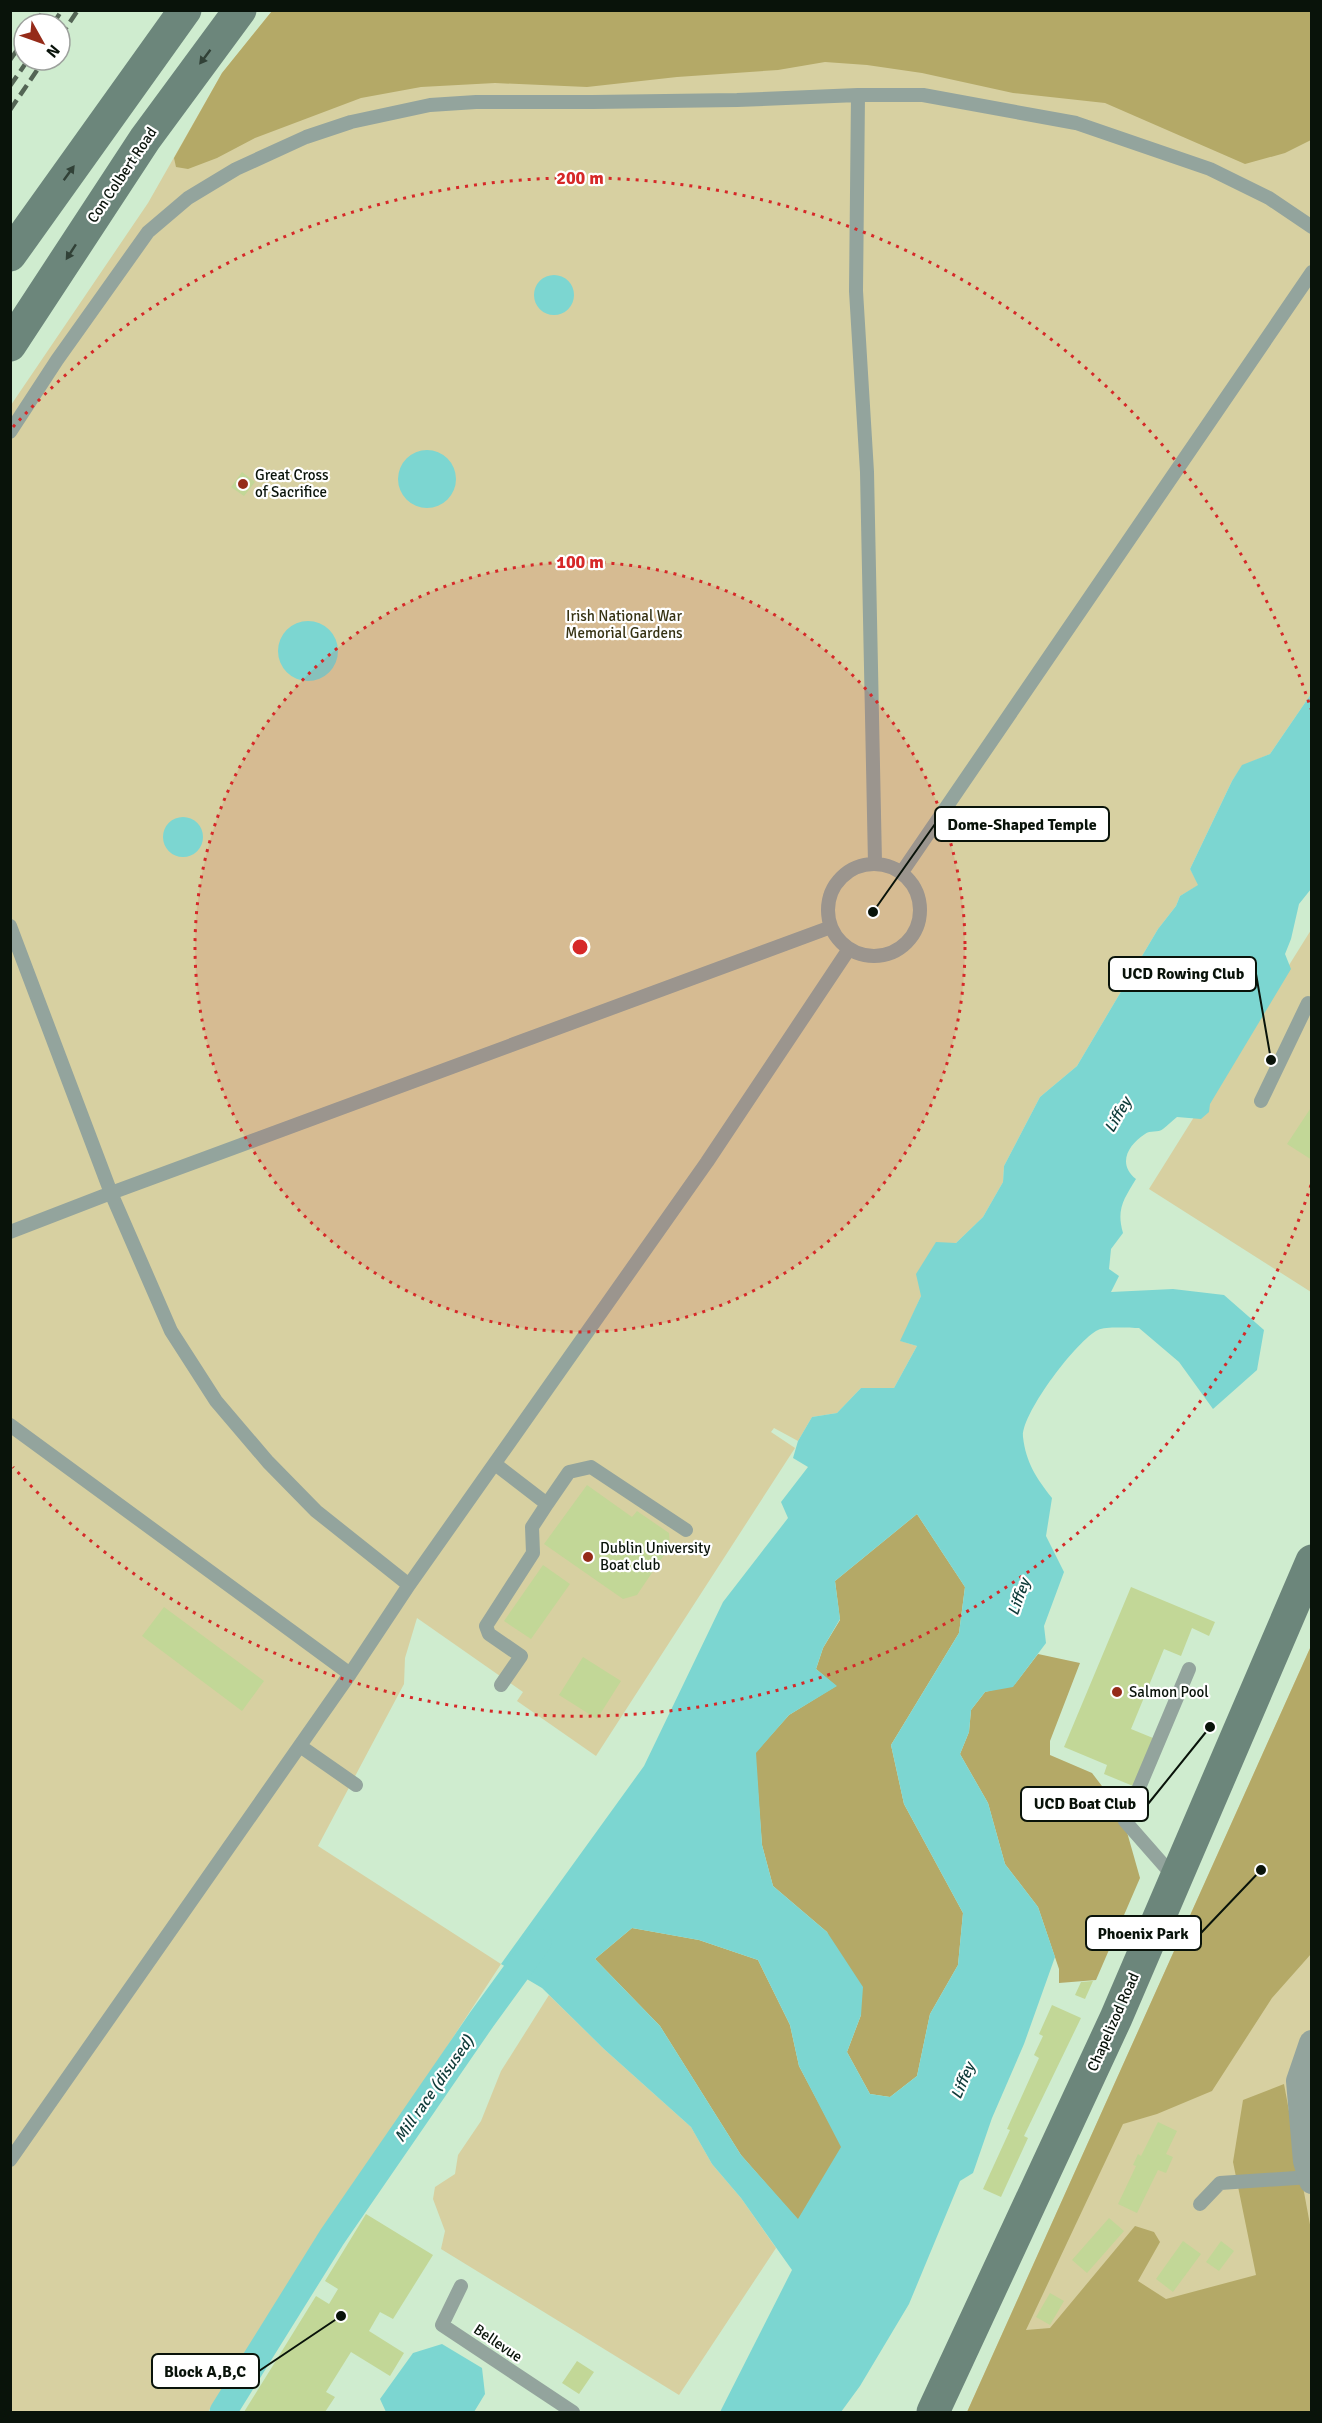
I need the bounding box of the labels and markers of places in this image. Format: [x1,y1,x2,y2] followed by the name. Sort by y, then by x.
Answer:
[255,466,329,501] place label: Great Cross of Sacrifice
[236,477,250,491] marker: Great Cross of Sacrifice
[935,807,1109,841] callout: Dome-Shaped Temple
[570,937,590,957] centre of rings
[1109,957,1256,991] callout: UCD Rowing Club
[600,1539,710,1574] place label: Dublin University Boat club
[581,1550,595,1564] marker: Dublin University Boat club
[1129,1683,1209,1701] place label: Salmon Pool
[1110,1685,1124,1699] marker: Salmon Pool
[1021,1787,1148,1821] callout: UCD Boat Club
[1086,1916,1201,1950] callout: Phoenix Park
[152,2354,259,2388] callout: Block A,B,C

